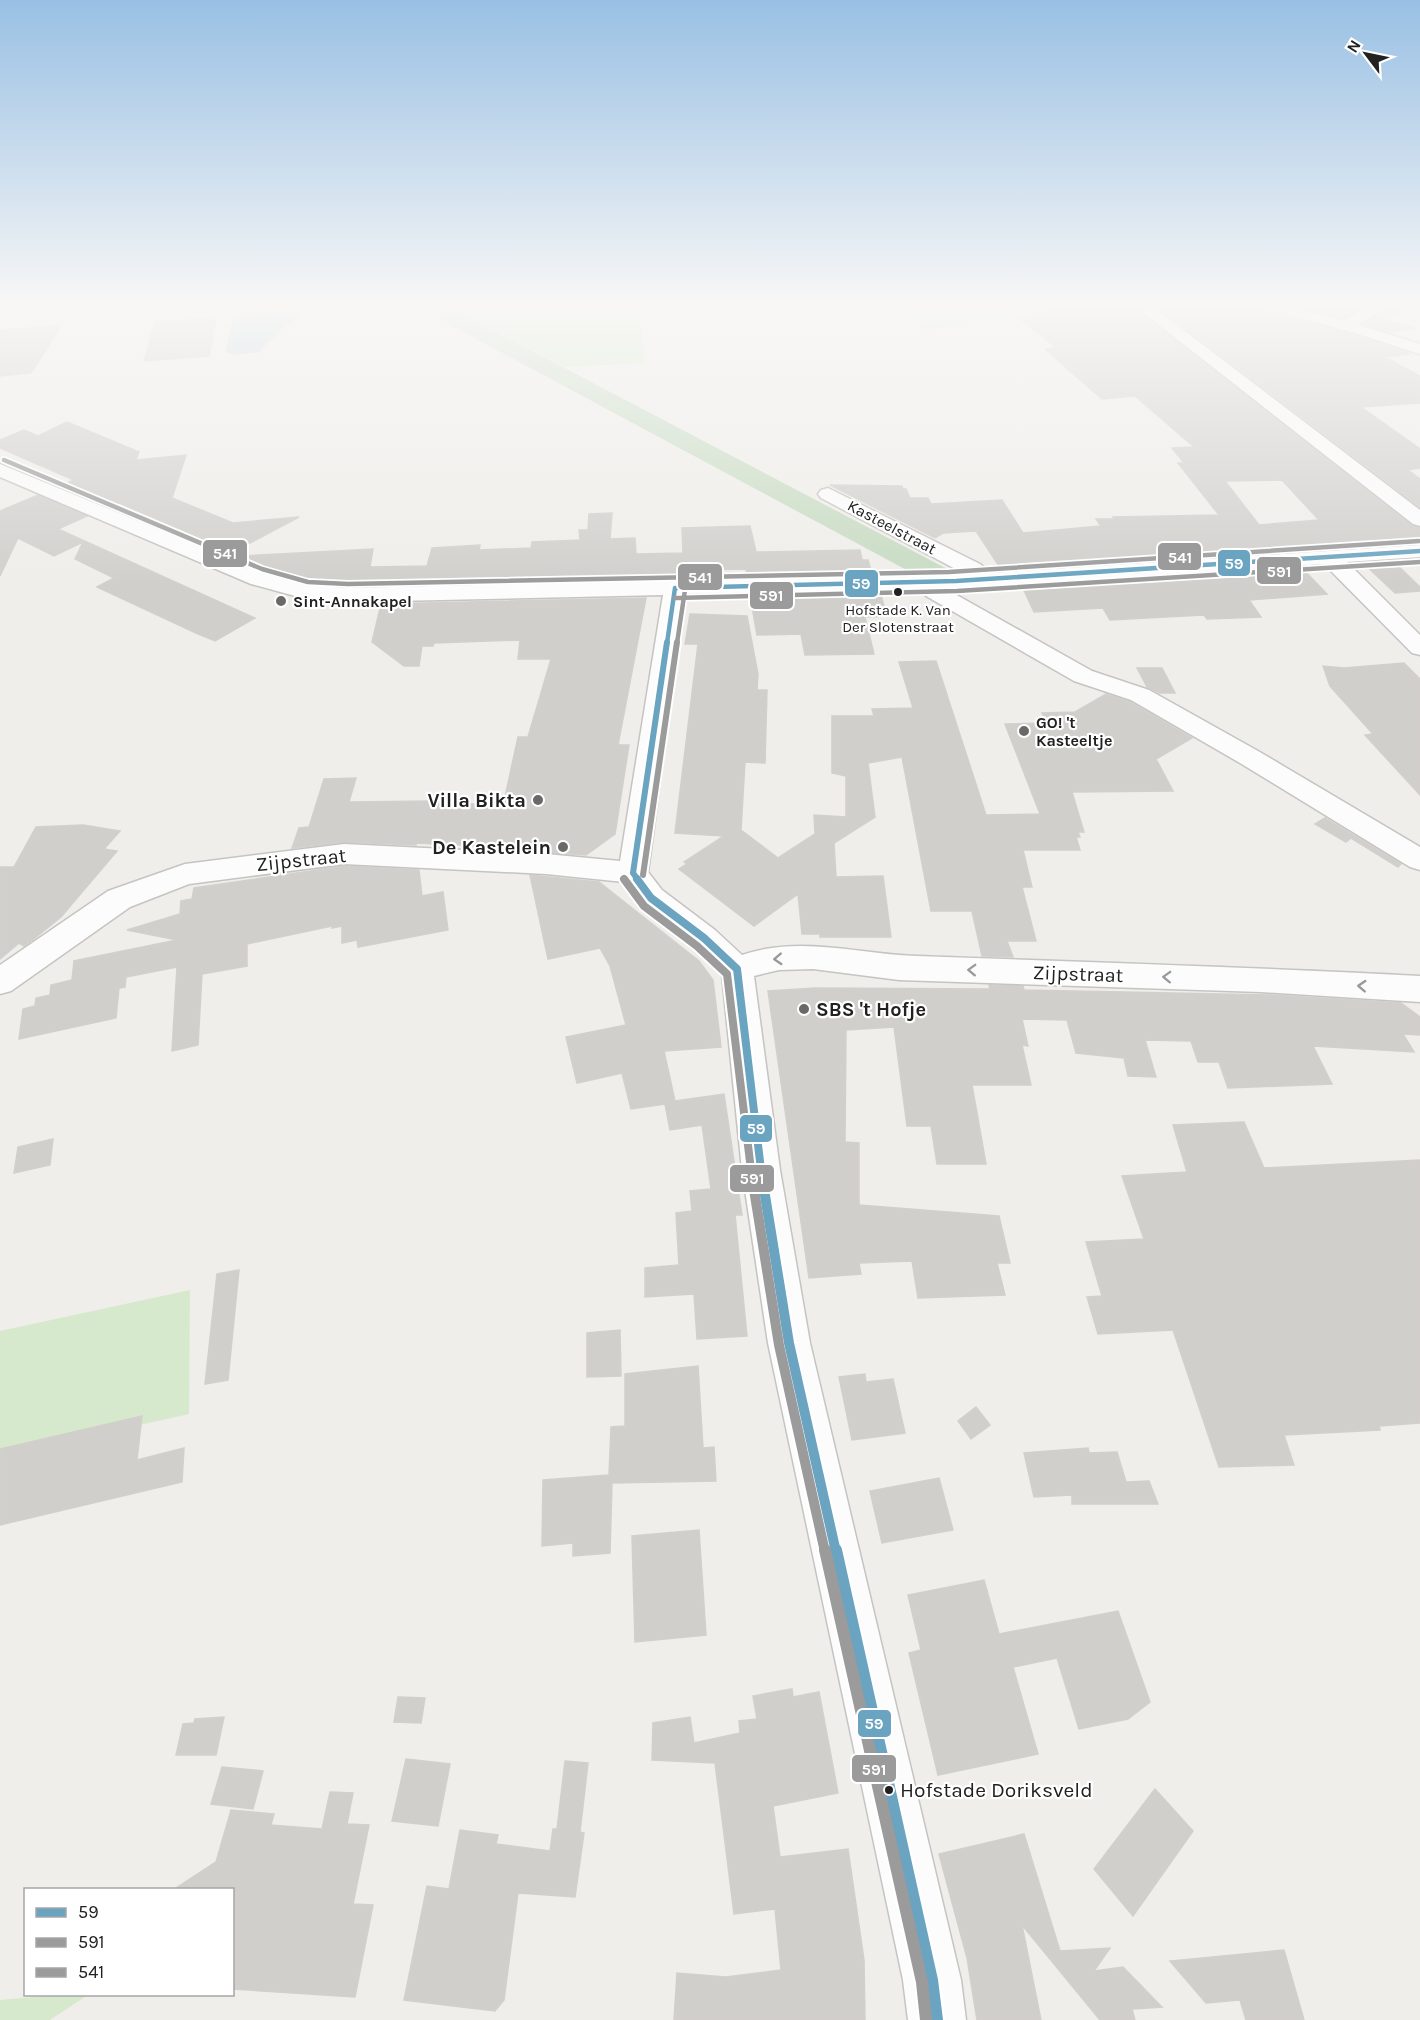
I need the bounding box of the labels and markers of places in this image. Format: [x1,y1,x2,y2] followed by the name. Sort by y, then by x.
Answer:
[892,586,904,598] marker: Hofstade K. Van Der Slotenstraat
[293,592,412,611] place label: Sint-Annakapel
[274,594,288,608] marker: Sint-Annakapel
[842,601,954,636] place label: Hofstade K. Van Der Slotenstraat
[1036,713,1113,750] place label: GO! 't Kasteeltje
[1017,724,1031,738] marker: GO! 't Kasteeltje
[428,789,526,812] place label: Villa Bikta
[531,793,545,807] marker: Villa Bikta
[432,836,551,859] place label: De Kastelein
[556,840,570,854] marker: De Kastelein
[816,998,926,1021] place label: SBS 't Hofje
[797,1002,811,1016] marker: SBS 't Hofje
[900,1778,1093,1802] place label: Hofstade Doriksveld
[883,1784,895,1796] marker: Hofstade Doriksveld

